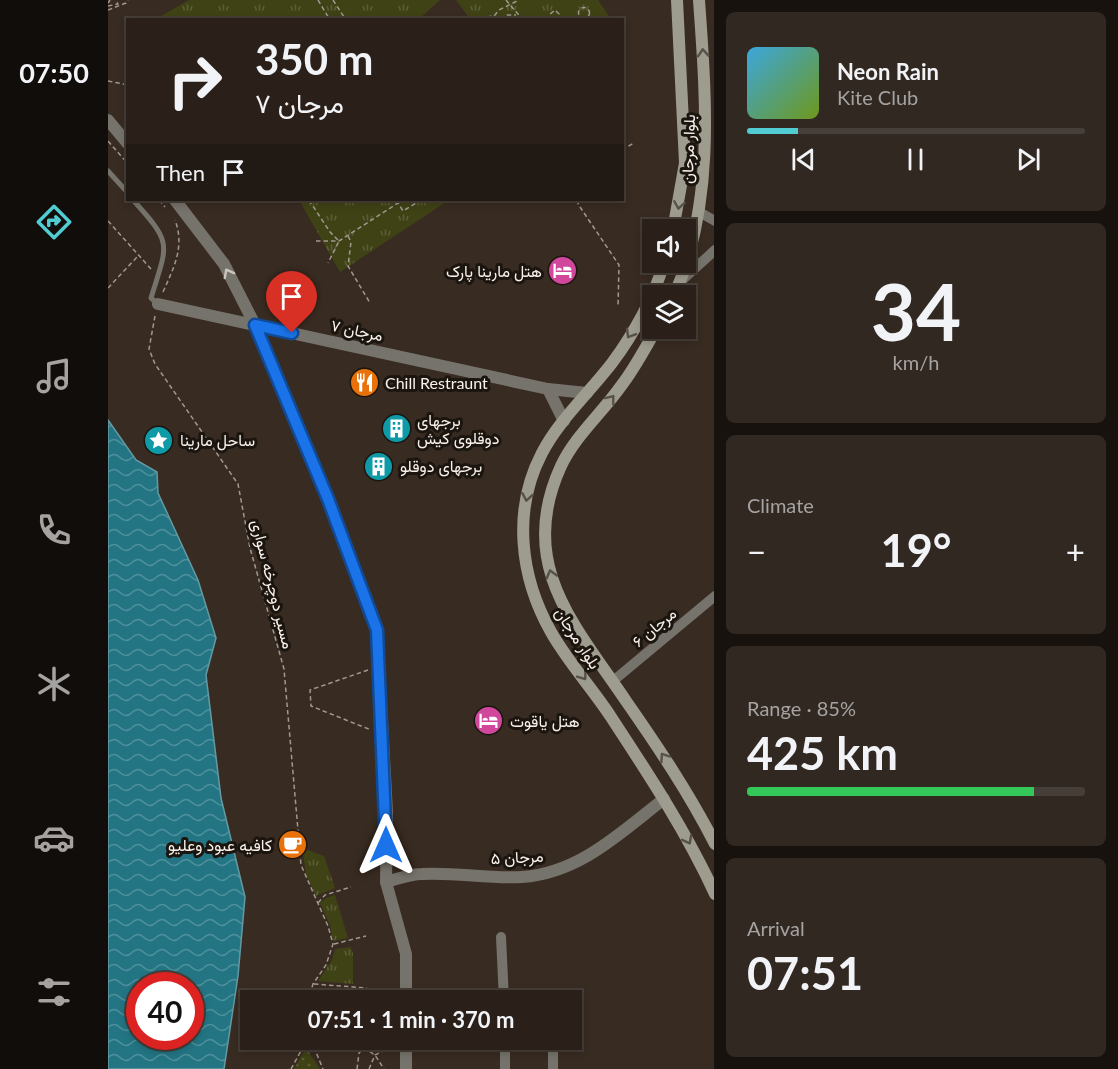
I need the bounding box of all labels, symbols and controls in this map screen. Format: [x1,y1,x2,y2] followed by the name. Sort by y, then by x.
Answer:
[255,34,373,84] text: 350 m
[156,42,234,120] icon: right
[697,48,710,58] one-way arrow
[19,56,89,89] text: 07:50
[837,58,939,85] text: Neon Rain
[837,85,918,109] text: Kite Club
[255,86,344,119] text: مرجان ۷
[677,114,700,184] street label: بلوار مرجان
[787,143,820,176] icon: previous
[899,143,932,176] icon: pause
[1012,143,1045,176] icon: next
[217,156,250,189] icon: arrive
[156,159,205,186] text: Then
[673,200,686,210] one-way arrow
[33,201,75,243] icon: directions
[642,219,696,339] map controls
[642,219,696,273] button: sound
[547,255,579,287] hotel icon: هتل مارینا پارک
[446,261,542,283] place label: هتل مارینا پارک
[871,264,961,358] text: 34
[224,269,236,280] one-way arrow
[266,271,317,333] pin
[275,280,308,313] icon: arrive
[642,285,696,339] button: layers
[329,315,385,346] street label: مرجان ۷
[625,328,637,338] one-way arrow
[893,350,939,374] text: km/h
[33,355,75,397] icon: music
[348,367,380,399] restaurant icon: Chill Restraunt
[385,373,488,392] place label: Chill Restraunt
[604,395,615,406] one-way arrow
[417,410,499,449] place label: برجهای دوقلوی کیش
[380,413,412,445] building icon: برجهای دوقلوی کیش
[143,424,175,456] place icon: ساحل مارینا
[180,430,255,451] place label: ساحل مارینا
[363,450,395,482] building icon: برجهای دوقلو
[400,456,482,477] place label: برجهای دوقلو
[521,492,534,502] one-way arrow
[747,493,814,517] text: Climate
[33,509,75,551] icon: phone
[245,517,299,651] street label: مسیر دوچرخه سواری
[881,523,951,577] text: 19°
[747,531,766,571] text: −
[1066,531,1085,571] text: +
[546,569,559,579] one-way arrow
[550,603,605,673] street label: بلوار مرجان
[628,603,681,652] street label: مرجان ۶
[33,663,75,705] icon: climate
[576,670,587,681] one-way arrow
[747,696,856,720] text: Range · 85%
[473,705,505,737] hotel icon: هتل یاقوت
[510,711,580,732] place label: هتل یاقوت
[747,726,898,780] text: 425 km
[660,752,671,763] one-way arrow
[354,813,418,877] position arrow
[33,817,75,859] icon: car
[277,829,309,861] cafe icon: کافیه عبود وعلیو
[681,834,692,844] one-way arrow
[168,835,272,856] place label: کافیه عبود وعلیو
[490,846,544,869] street label: مرجان ۵
[747,916,805,940] text: Arrival
[747,946,863,1000] text: 07:51
[33,971,75,1013] icon: filters
[126,972,204,1050] speed limit sign: 40
[308,1006,514,1033] text: 07:51 · 1 min · 370 m

